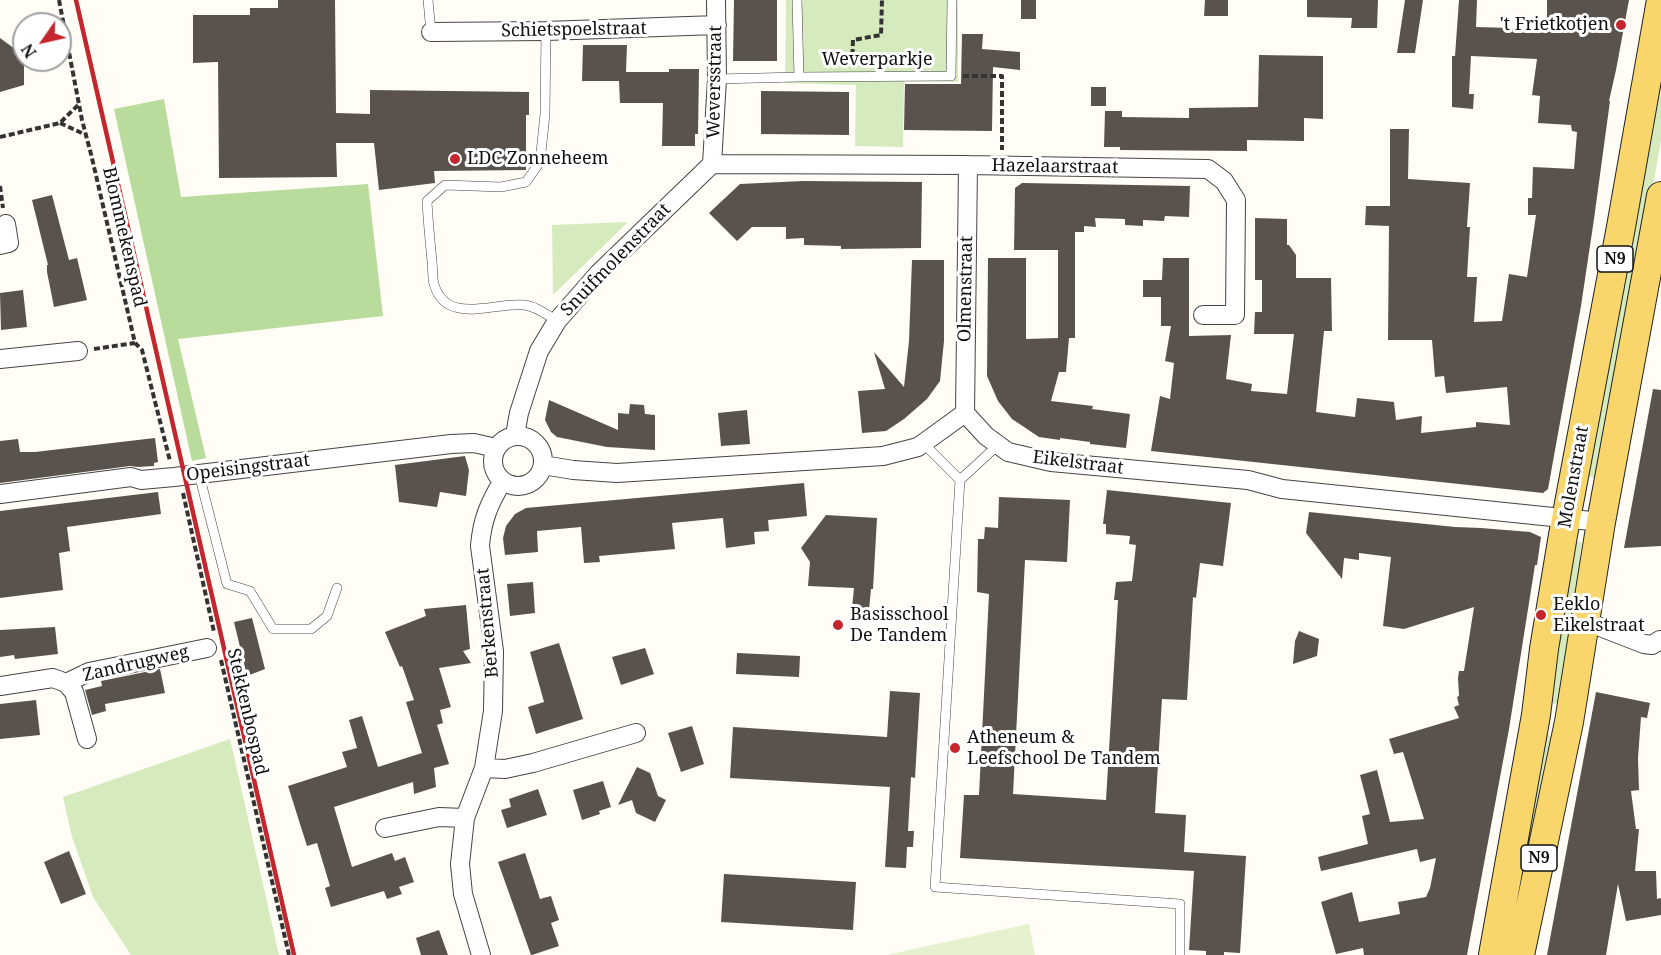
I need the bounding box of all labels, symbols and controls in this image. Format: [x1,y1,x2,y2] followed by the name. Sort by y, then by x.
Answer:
[12,12,72,72] north arrow
[1500,14,1609,36] place label: 't Frietkotjen
[501,18,647,42] street label: Schietspoelstraat
[1614,18,1628,32] marker: 't Frietkotjen
[703,25,727,139] street label: Weversstraat
[16,40,41,62] text: N
[821,49,933,71] street label: Weverparkje
[467,148,609,170] place label: LDC Zonneheem
[448,152,462,166] marker: LDC Zonneheem
[991,155,1119,179] street label: Hazelaarstraat
[97,165,151,309] street label: Blommekenspad
[557,199,675,321] street label: Snuifmolenstraat
[954,236,978,342] street label: Olmenstraat
[1597,246,1633,272] road number: N9
[1554,424,1594,530] street label: Molenstraat
[1031,447,1125,479] street label: Eikelstraat
[185,450,311,486] street label: Opeisingstraat
[472,567,504,679] street label: Berkenstraat
[1553,594,1645,636] place label: Eeklo Eikelstraat
[850,604,949,646] place label: Basisschool De Tandem
[1534,608,1548,622] marker: Eeklo Eikelstraat
[831,618,845,632] marker: Basisschool De Tandem
[81,641,191,687] street label: Zandrugweg
[222,646,272,778] street label: Stekkenbospad
[967,727,1161,770] place label: Atheneum & Leefschool De Tandem
[948,741,962,755] marker: Atheneum & Leefschool De Tandem
[1521,845,1557,871] road number: N9

